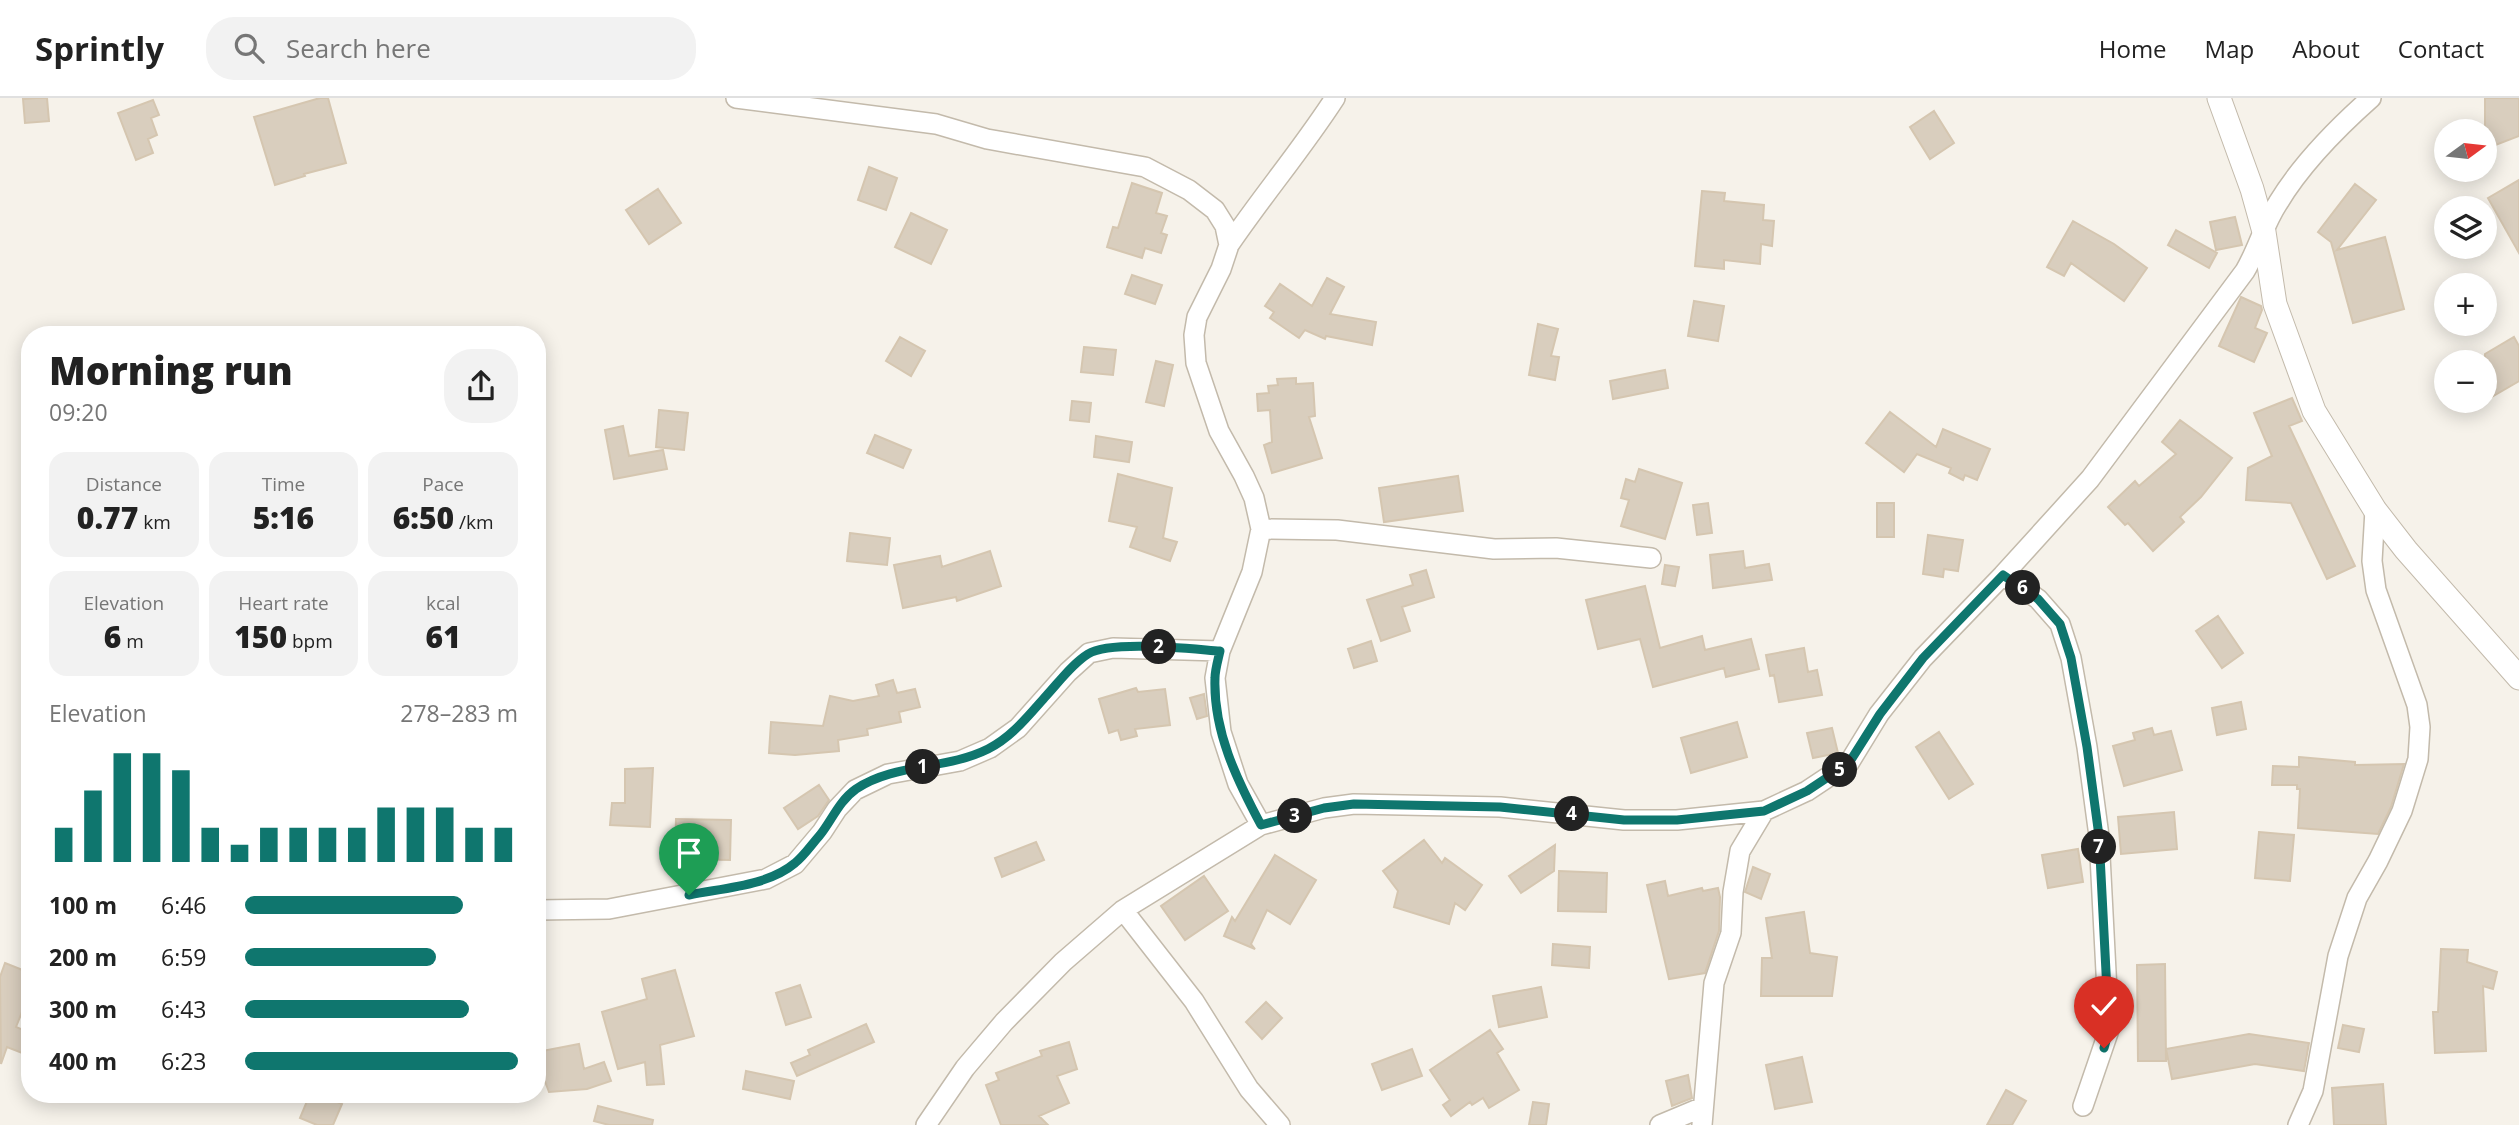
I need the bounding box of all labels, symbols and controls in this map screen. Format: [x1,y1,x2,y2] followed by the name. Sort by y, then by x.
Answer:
[206,17,696,80] search box
[35,26,164,71] text: Sprintly
[230,29,268,67] icon: search
[286,30,431,66] text: Search here
[2099,32,2167,65] text: Home
[2205,32,2254,65] text: Map
[2292,32,2360,65] text: About
[2398,32,2484,65] text: Contact
[2434,119,2497,182] north arrow
[2434,119,2497,413] map controls
[2434,196,2497,259] button: layers
[2434,273,2497,336] button: +
[49,344,293,396] text: Morning run
[444,349,518,423] button: share
[2434,350,2497,413] button: −
[49,396,108,428] text: 09:20
[86,471,162,497] text: Distance
[262,471,305,497] text: Time
[422,471,464,497] text: Pace
[77,497,138,538] text: 0.77
[253,497,314,538] text: 5:16
[393,497,454,538] text: 6:50
[138,509,171,535] text: km
[454,509,494,535] text: /km
[2006,570,2040,606] pin: 6
[2017,574,2028,600] text: 6
[83,590,164,616] text: Elevation
[238,590,329,616] text: Heart rate
[426,590,460,616] text: kcal
[104,616,121,657] text: 6
[234,616,287,657] text: 150
[426,616,461,657] text: 61
[121,628,144,654] text: m
[287,628,333,654] text: bpm
[1142,630,1176,664] pin: 2
[1153,633,1164,659] text: 2
[49,697,147,729] text: Elevation
[400,697,518,729] text: 278–283 m
[906,750,940,784] pin: 1
[1822,752,1857,788] pin: 5
[917,753,928,779] text: 1
[1834,756,1845,782] text: 5
[1554,796,1590,832] pin: 4
[1278,798,1312,834] pin: 3
[1566,800,1577,826] text: 4
[1289,802,1300,828] text: 3
[659,823,719,895] pin
[2082,830,2116,864] pin: 7
[2093,833,2104,859] text: 7
[670,834,708,872] icon: arrive
[49,889,117,921] text: 100 m
[161,889,207,921] text: 6:46
[49,941,117,973] text: 200 m
[161,941,207,973] text: 6:59
[2074,976,2134,1048] pin
[2085,987,2123,1025] icon: check
[49,993,117,1025] text: 300 m
[161,993,207,1025] text: 6:43
[49,1045,117,1077] text: 400 m
[161,1045,207,1077] text: 6:23

